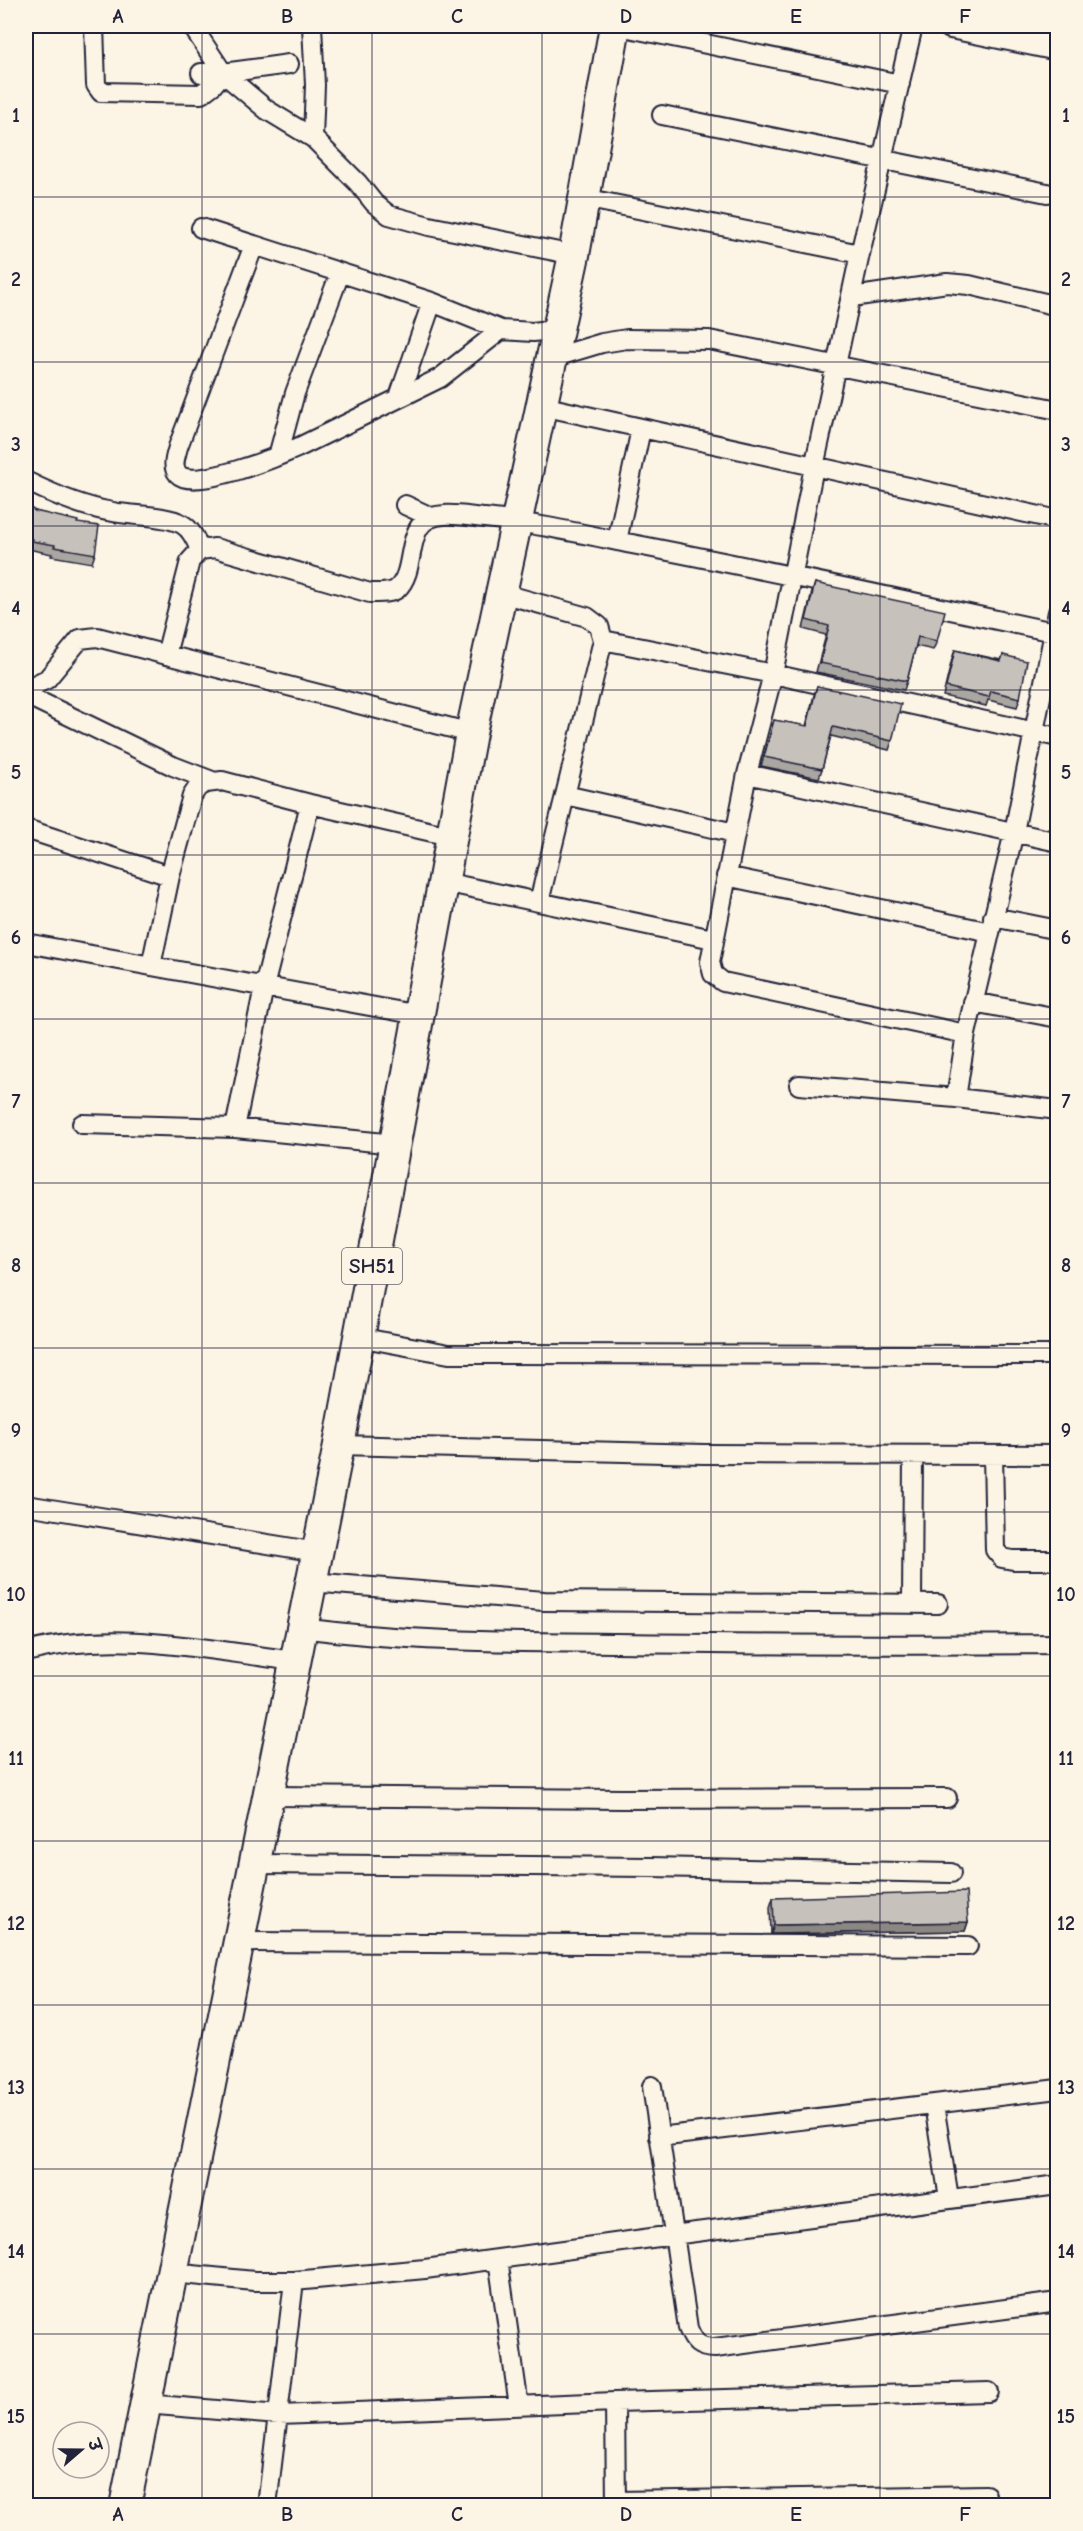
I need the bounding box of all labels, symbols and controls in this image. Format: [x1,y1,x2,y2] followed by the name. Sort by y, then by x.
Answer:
[112,5,124,28] text: A
[281,5,293,28] text: B
[451,5,463,28] text: C
[620,5,632,28] text: D
[790,5,802,28] text: E
[959,5,971,28] text: F
[12,104,20,127] text: 1
[1062,104,1070,127] text: 1
[11,268,21,291] text: 2
[1061,268,1071,291] text: 2
[11,433,21,456] text: 3
[1061,433,1071,456] text: 3
[11,597,21,620] text: 4
[1061,597,1071,620] text: 4
[11,761,21,784] text: 5
[1061,761,1071,784] text: 5
[11,926,21,949] text: 6
[1061,926,1071,949] text: 6
[12,1090,21,1113] text: 7
[1062,1090,1071,1113] text: 7
[342,1248,402,1284] road number: SH51
[11,1254,21,1277] text: 8
[1061,1254,1071,1277] text: 8
[11,1419,21,1442] text: 9
[1061,1419,1071,1442] text: 9
[6,1583,26,1606] text: 10
[1056,1583,1076,1606] text: 10
[8,1747,24,1770] text: 11
[1058,1747,1074,1770] text: 11
[7,1912,25,1935] text: 12
[1057,1912,1075,1935] text: 12
[7,2076,25,2099] text: 13
[1057,2076,1075,2099] text: 13
[7,2240,25,2263] text: 14
[1057,2240,1075,2263] text: 14
[7,2405,25,2428] text: 15
[1057,2405,1075,2428] text: 15
[51,2420,111,2480] north arrow
[83,2435,105,2455] text: उ
[112,2503,124,2526] text: A
[281,2503,293,2526] text: B
[451,2503,463,2526] text: C
[620,2503,632,2526] text: D
[790,2503,802,2526] text: E
[959,2503,971,2526] text: F

